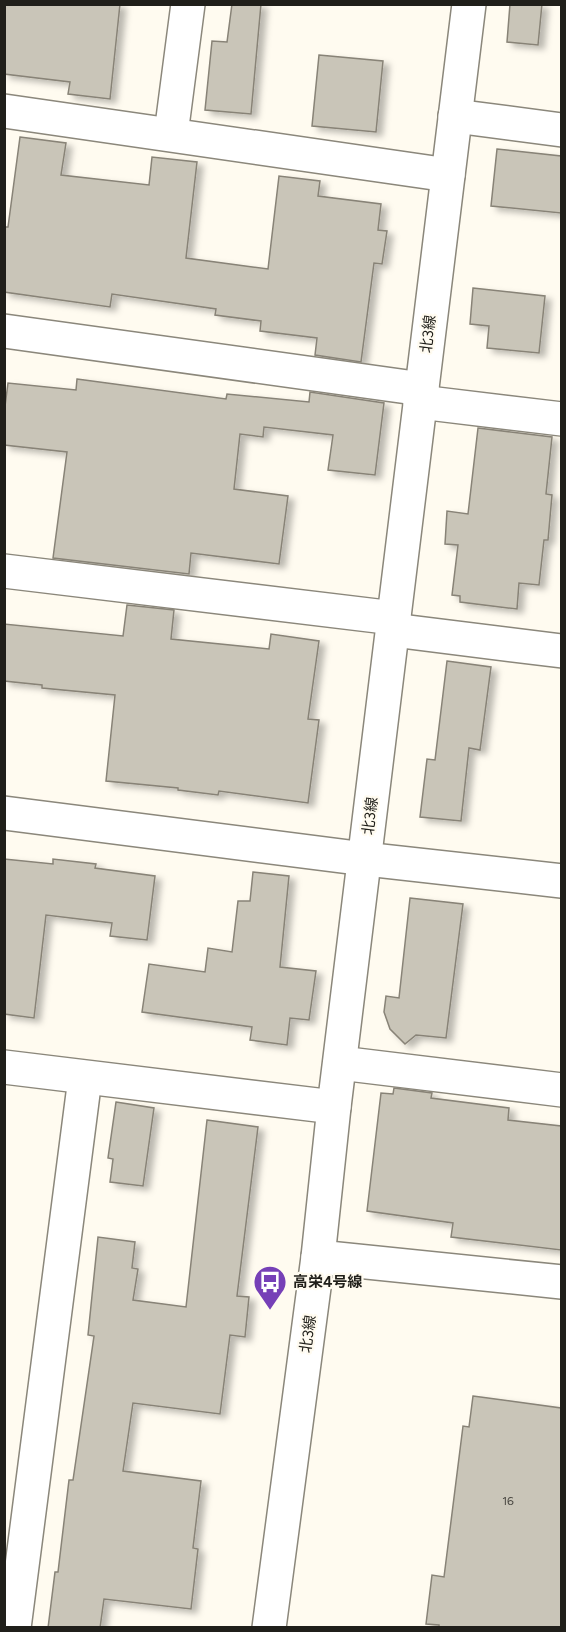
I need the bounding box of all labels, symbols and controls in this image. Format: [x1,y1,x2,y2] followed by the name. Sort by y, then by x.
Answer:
[417,314,439,354] street label: 北3線
[359,796,381,836] street label: 北3線
[252,1264,288,1311] bus stop icon: 高栄4号線
[293,1273,363,1291] place label: 高栄4号線
[296,1314,320,1354] street label: 北3線
[502,1494,514,1508] house number: 16

